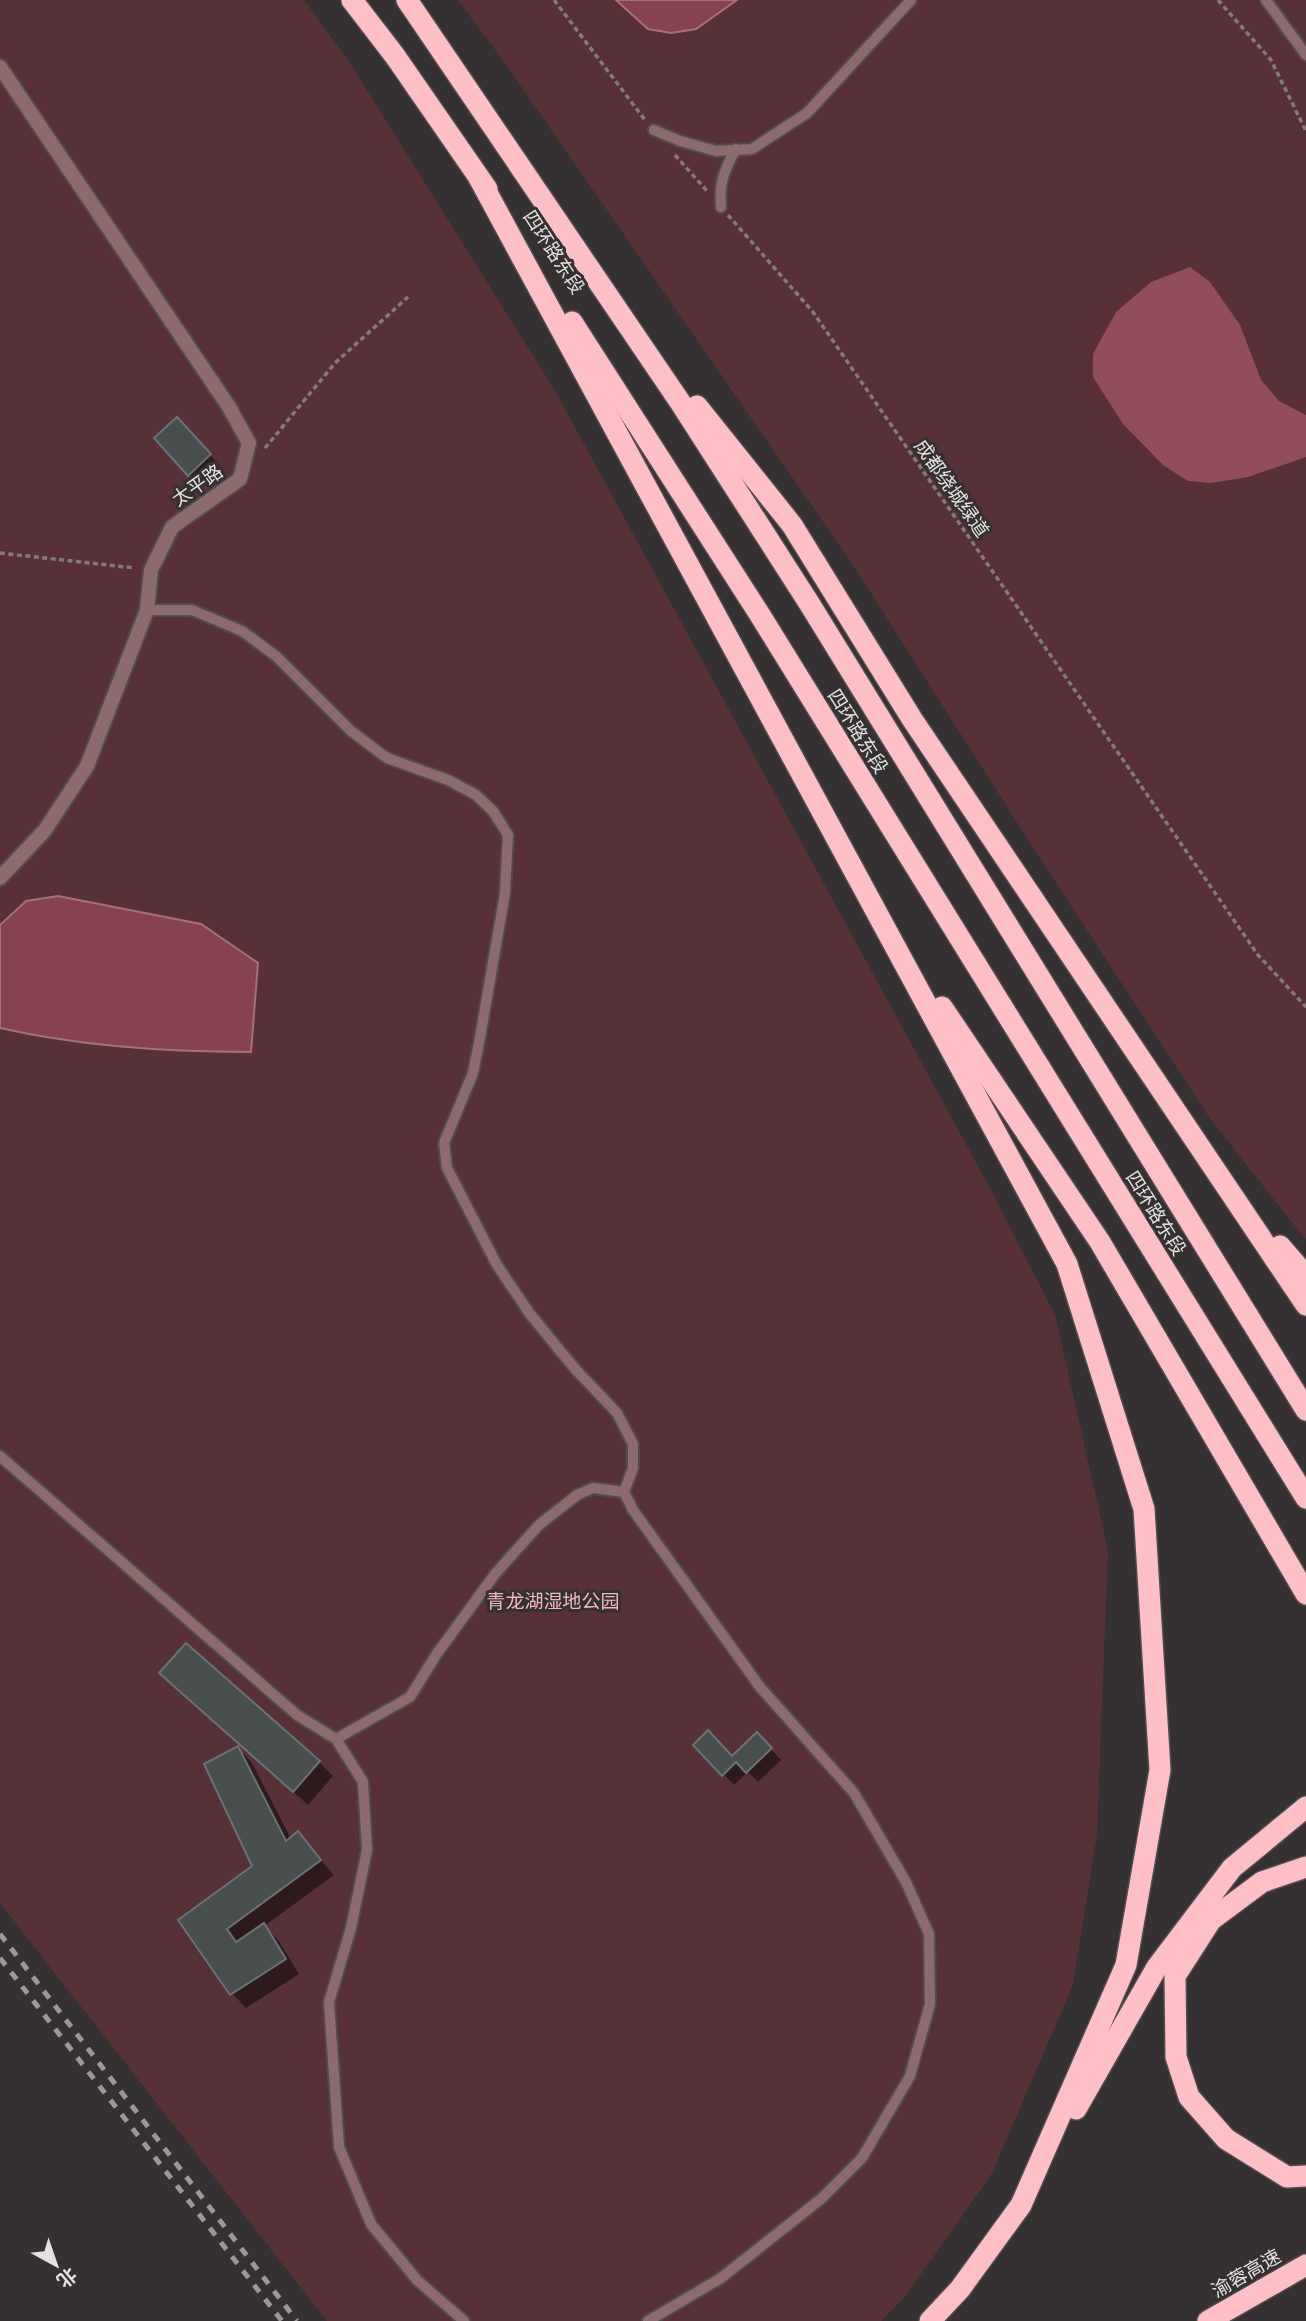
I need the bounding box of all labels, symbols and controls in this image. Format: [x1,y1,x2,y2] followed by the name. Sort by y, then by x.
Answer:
[517,205,591,299] street label: 四环路东段
[909,434,995,542] street label: 成都绕城绿道
[166,458,228,512] street label: 太平路
[822,684,894,778] street label: 四环路东段
[1120,1166,1192,1260] street label: 四环路东段
[486,1588,620,1614] park label: 青龙湖湿地公园
[21,2230,91,2300] north arrow
[1207,2243,1285,2303] street label: 渝蓉高速
[51,2262,83,2294] text: 北

